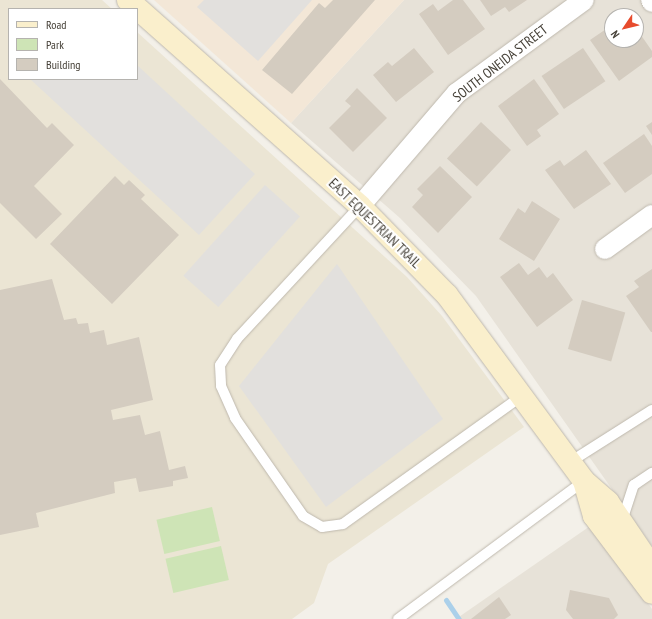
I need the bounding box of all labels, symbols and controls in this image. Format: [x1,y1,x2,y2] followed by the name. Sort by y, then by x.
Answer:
[8,8,138,80] legend
[604,8,644,48] north arrow
[46,17,66,32] text: Road
[449,21,551,105] street label: SOUTH ONEIDA STREET
[608,28,622,41] text: N
[46,37,64,52] text: Park
[46,57,81,72] text: Building
[325,174,425,272] street label: EAST EQUESTRIAN TRAIL

